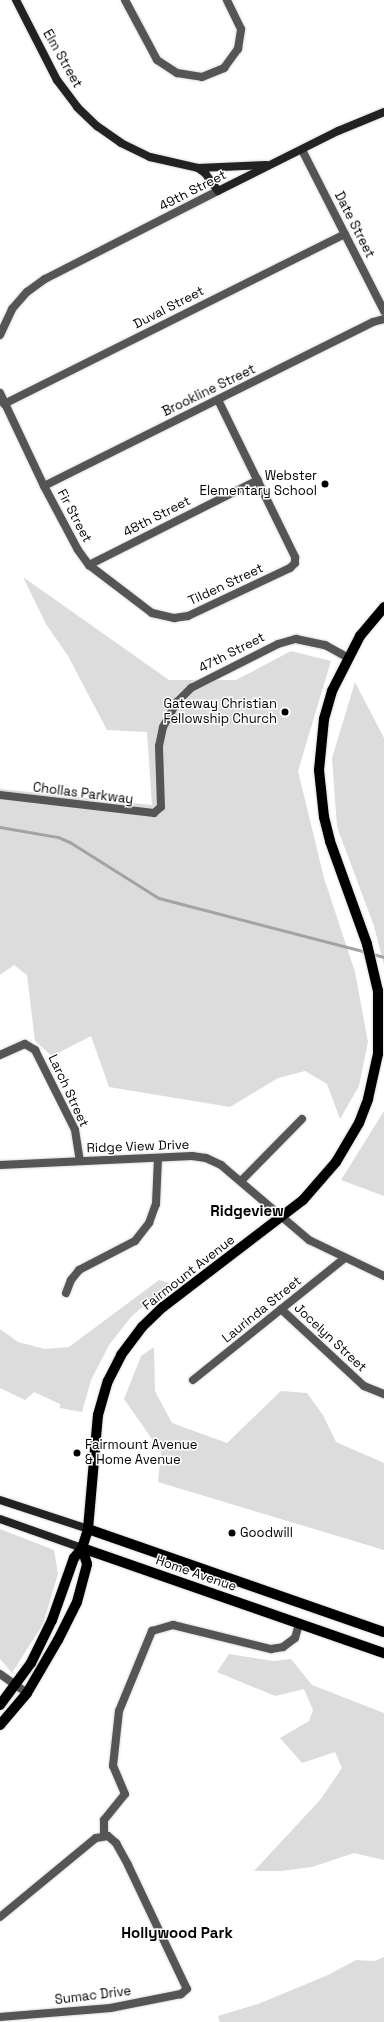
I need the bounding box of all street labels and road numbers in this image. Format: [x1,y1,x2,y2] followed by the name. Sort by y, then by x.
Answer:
[39,27,85,91] street label: Elm Street
[157,167,229,215] street label: 49th Street
[331,189,377,261] street label: Date Street
[131,284,207,332] street label: Duval Street
[160,362,258,420] street label: Brookline Street
[53,487,95,545] street label: Fir Street
[121,493,193,541] street label: 48th Street
[186,561,266,609] street label: Tilden Street
[196,630,268,676] street label: 47th Street
[32,780,134,808] street label: Chollas Parkway
[44,1052,92,1130] street label: Larch Street
[86,1137,190,1157] street label: Ridge View Drive
[140,1232,238,1314] street label: Fairmount Avenue
[219,1273,305,1347] street label: Laurinda Street
[291,1301,369,1375] street label: Jocelyn Street
[153,1553,239,1595] street label: Home Avenue
[54,1984,132,2008] street label: Sumac Drive

